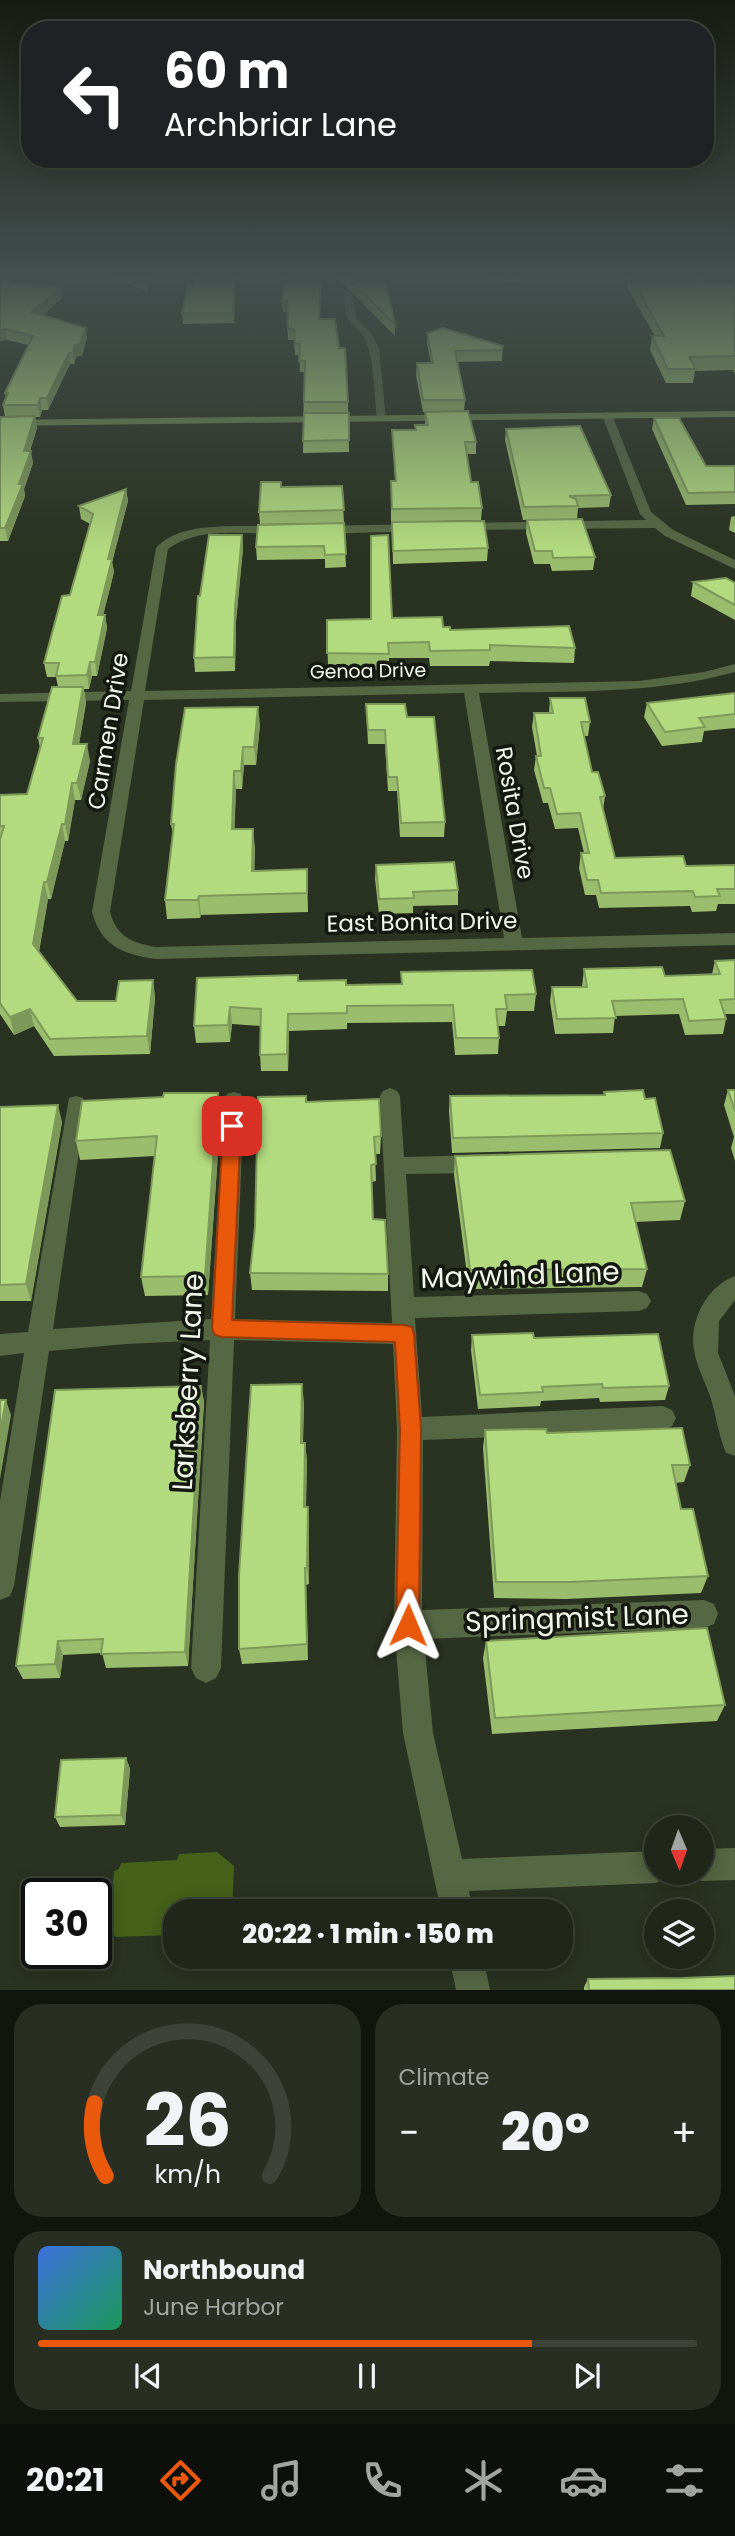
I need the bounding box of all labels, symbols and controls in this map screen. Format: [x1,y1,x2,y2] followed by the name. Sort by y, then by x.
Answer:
[164,37,289,105] text: 60 m
[49,49,140,140] icon: left
[164,102,397,147] text: Archbriar Lane
[80,650,136,812] street label: Carmen Drive
[310,656,426,686] street label: Genoa Drive
[488,744,542,882] street label: Rosita Drive
[326,904,518,940] street label: East Bonita Drive
[202,1096,262,1156] pin
[213,1107,251,1145] icon: arrive
[420,1252,620,1298] street label: Maywind Lane
[163,1273,213,1491] street label: Larksberry Lane
[371,1588,445,1662] position arrow
[464,1595,690,1641] street label: Springmist Lane
[644,1815,714,1885] north arrow
[644,1815,714,1969] map controls
[21,1878,112,1969] speed limit sign: 30
[644,1899,714,1969] button: layers
[242,1916,494,1952] text: 20:22 · 1 min · 150 m
[399,2061,489,2093] text: Climate
[143,2071,231,2172] text: 26
[501,2096,590,2169] text: 20°
[399,2106,419,2159] text: −
[671,2106,697,2159] text: +
[154,2157,221,2192] text: km/h
[143,2252,305,2288] text: Northbound
[143,2291,284,2323] text: June Harbor
[129,2357,167,2395] icon: previous
[348,2357,386,2395] icon: pause
[568,2357,606,2395] icon: next
[156,2456,205,2505] icon: directions
[257,2456,306,2505] icon: music
[358,2456,407,2505] icon: phone
[459,2456,508,2505] icon: climate
[559,2456,608,2505] icon: car
[660,2456,709,2505] icon: filters
[26,2457,104,2502] text: 20:21

